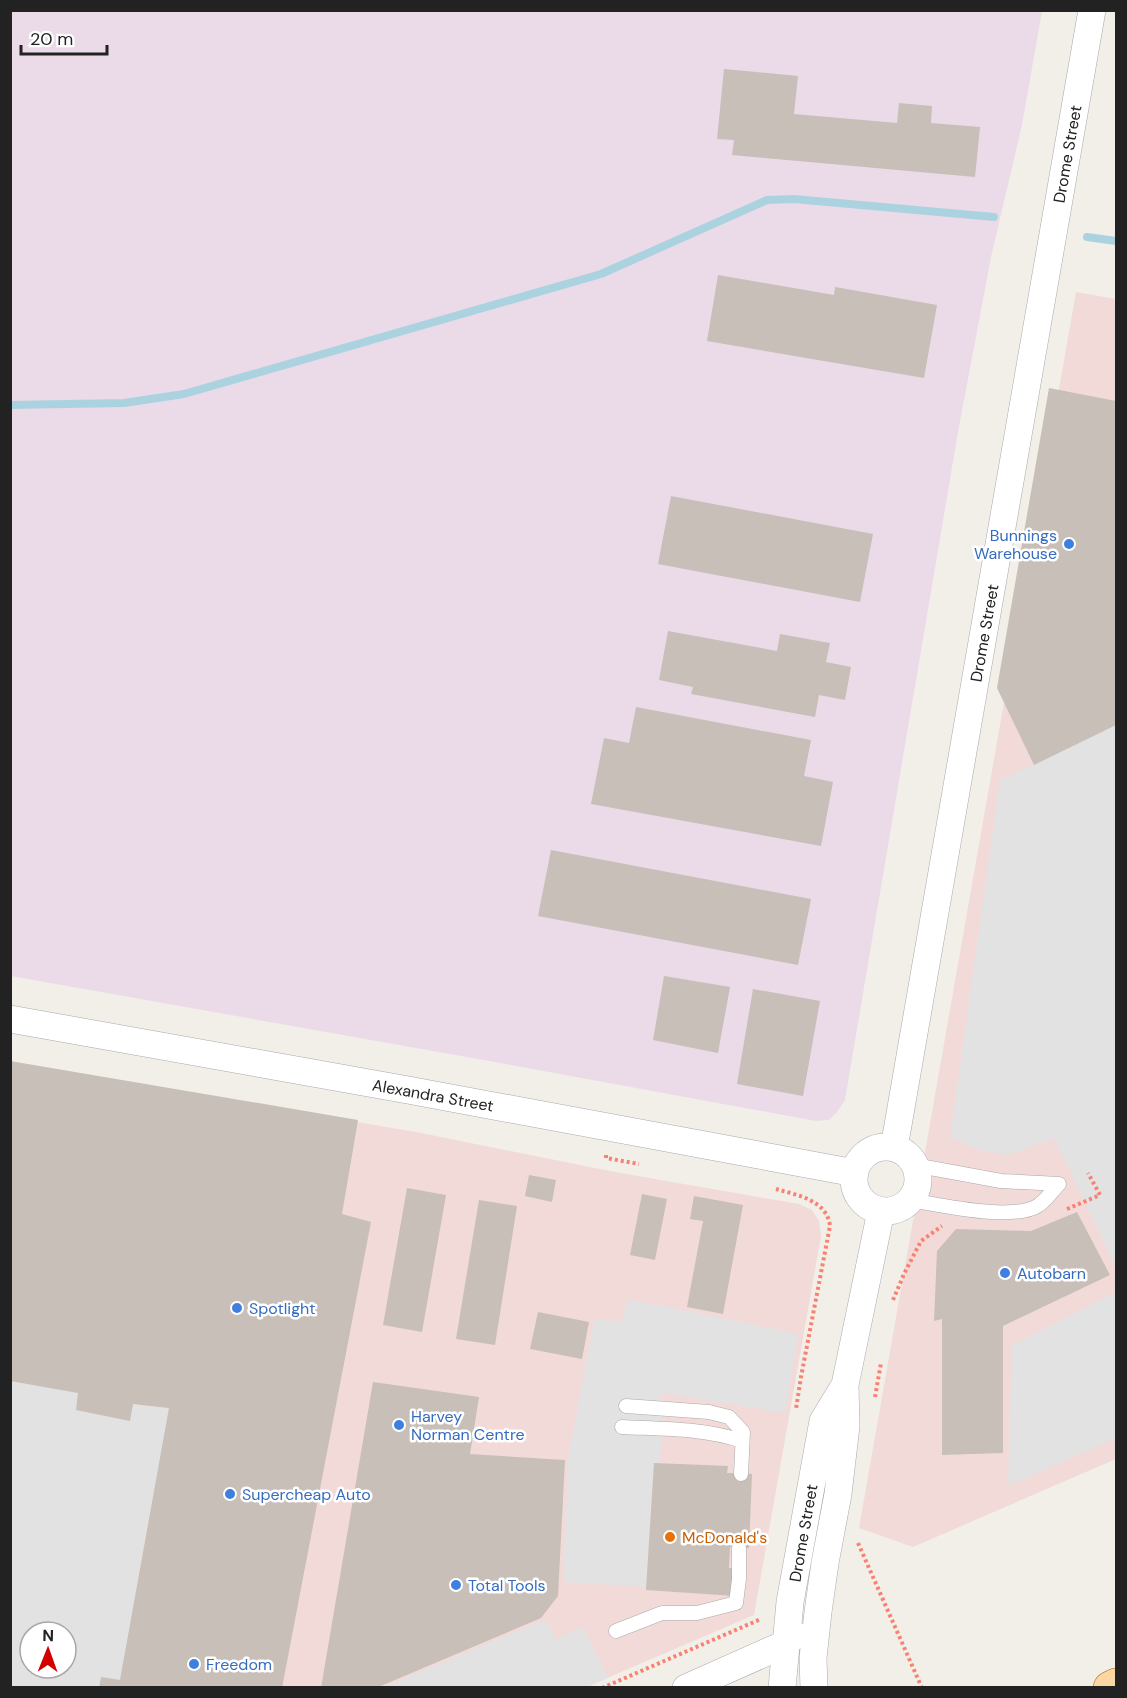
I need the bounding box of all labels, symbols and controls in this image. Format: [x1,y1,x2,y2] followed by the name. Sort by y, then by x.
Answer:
[21,18,106,56] scale bar
[30,27,73,51] text: 20 m
[1049,103,1086,205] street label: Drome Street
[974,525,1057,564] place label: Bunnings Warehouse
[1062,537,1076,551] marker: Bunnings Warehouse
[966,582,1003,684] street label: Drome Street
[371,1074,495,1117] street label: Alexandra Street
[1017,1263,1086,1284] place label: Autobarn
[998,1266,1012,1280] marker: Autobarn
[249,1298,316,1319] place label: Spotlight
[230,1301,244,1315] marker: Spotlight
[411,1406,525,1445] place label: Harvey Norman Centre
[392,1418,406,1432] marker: Harvey Norman Centre
[785,1482,822,1584] street label: Drome Street
[242,1484,371,1505] place label: Supercheap Auto
[223,1487,237,1501] marker: Supercheap Auto
[682,1527,767,1548] place label: McDonald's
[663,1530,677,1544] marker: McDonald's
[468,1575,546,1596] place label: Total Tools
[449,1578,463,1592] marker: Total Tools
[18,1620,78,1680] north arrow
[42,1625,54,1646] text: N
[206,1654,272,1675] place label: Freedom
[187,1657,201,1671] marker: Freedom

